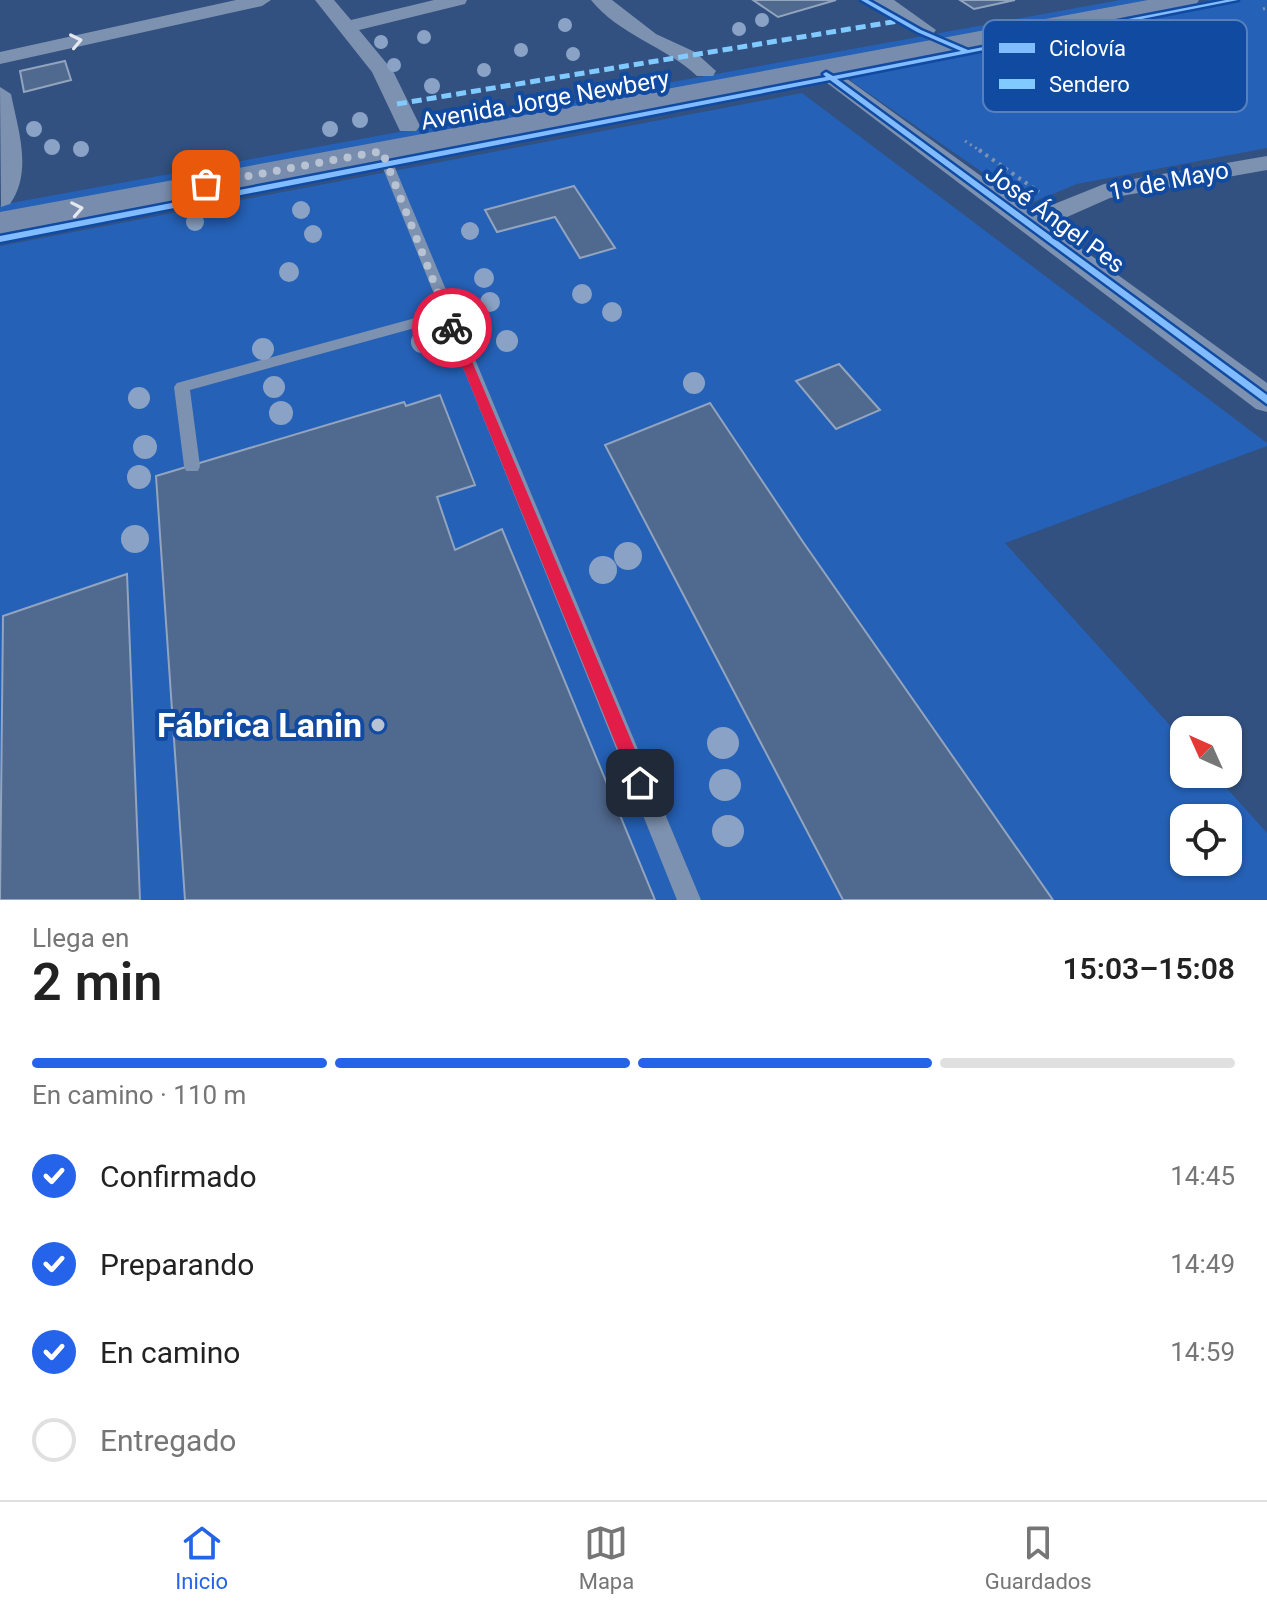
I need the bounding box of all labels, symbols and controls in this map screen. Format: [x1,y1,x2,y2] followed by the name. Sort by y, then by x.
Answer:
[983,20,1247,112] legend
[69,33,82,50] one-way arrow
[1049,36,1126,61] text: Ciclovía
[419,64,672,136] street label: Avenida Jorge Newbery
[1049,72,1130,97] text: Sendero
[172,150,240,218] pin
[1107,156,1231,206] street label: 1º de Mayo
[980,159,1130,279] street label: José Ángel Pes
[184,162,228,206] icon: bag
[70,201,83,218] one-way arrow
[412,288,492,368] courier
[430,306,474,350] icon: bike
[157,705,362,745] place label: Fábrica Lanin
[369,716,387,734] marker: Fábrica Lanin
[1170,716,1242,788] north arrow
[1170,716,1242,876] map controls
[606,749,674,817] pin
[618,761,662,805] icon: home
[1170,804,1242,876] button: locate
[32,923,129,953] text: Llega en
[1062,951,1235,986] text: 15:03–15:08
[32,952,162,1013] text: 2 min
[32,1080,246,1110] text: En camino · 110 m
[32,1154,76,1198] icon: check
[100,1159,257,1194] text: Confirmado
[1170,1161,1235,1191] text: 14:45
[32,1242,76,1286] icon: check
[100,1247,254,1282] text: Preparando
[1170,1249,1235,1279] text: 14:49
[32,1330,76,1374] icon: check
[100,1335,240,1370] text: En camino
[1170,1337,1235,1367] text: 14:59
[100,1423,236,1458] text: Entregado
[175,1521,228,1594] tab: Inicio
[579,1521,634,1594] tab: Mapa
[985,1521,1092,1594] tab: Guardados

